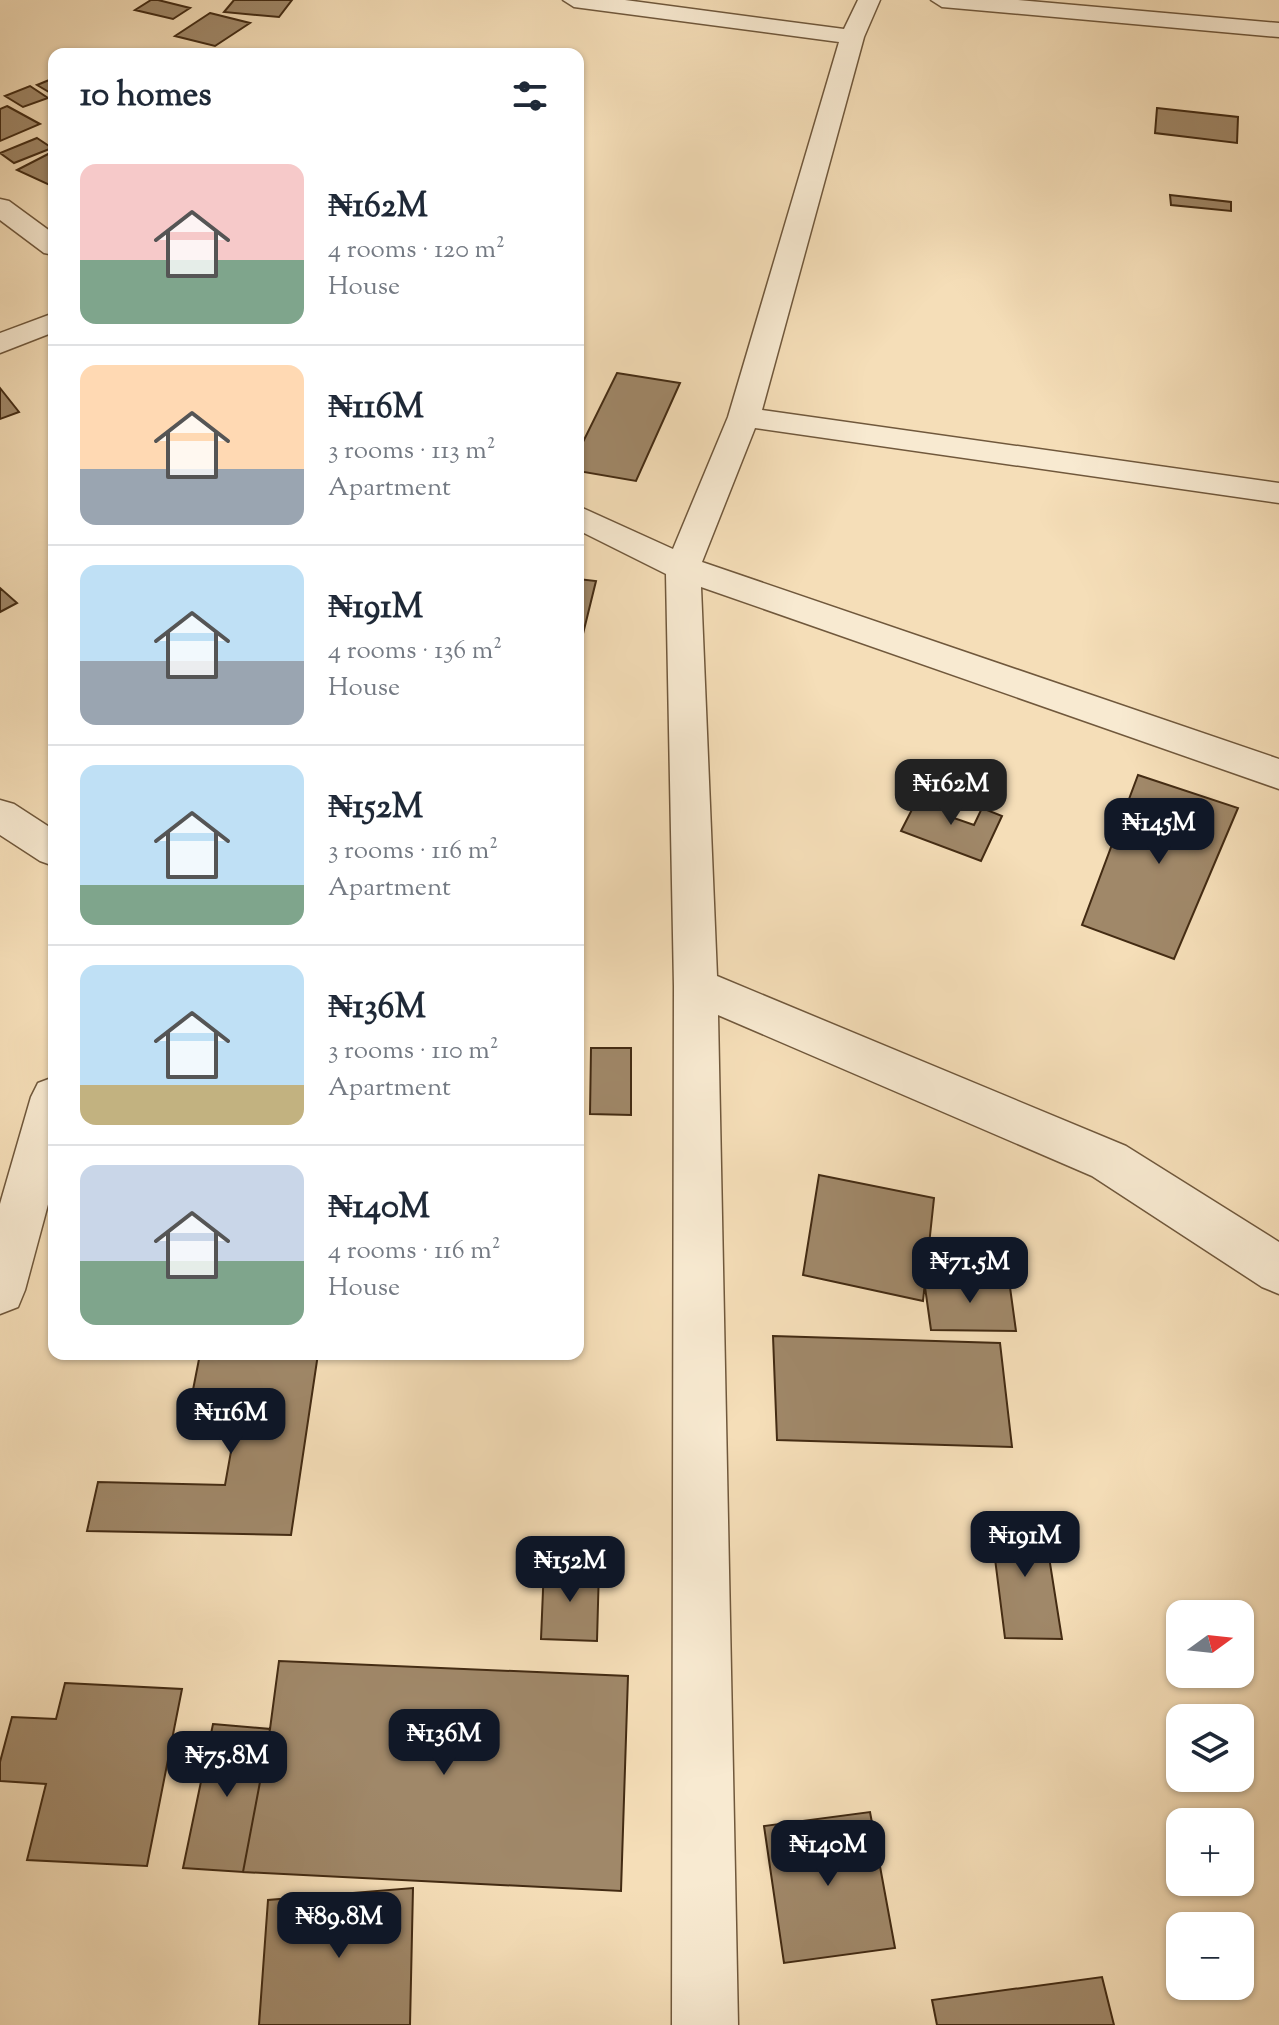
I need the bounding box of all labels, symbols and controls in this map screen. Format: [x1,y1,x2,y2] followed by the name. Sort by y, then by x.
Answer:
[80,72,212,121] text: 10 homes
[508,74,552,118] icon: filters
[328,183,428,232] text: ₦162M
[144,196,240,292] icon: home
[328,232,505,269] text: 4 rooms · 120 m²
[328,269,400,306] text: House
[328,384,424,433] text: ₦116M
[144,397,240,493] icon: home
[328,433,496,470] text: 3 rooms · 113 m²
[328,470,451,507] text: Apartment
[328,584,423,633] text: ₦191M
[144,597,240,693] icon: home
[328,633,502,670] text: 4 rooms · 136 m²
[328,670,400,707] text: House
[895,759,1007,827] pin: ₦162M
[913,766,989,803] text: ₦162M
[328,784,423,833] text: ₦152M
[144,797,240,893] icon: home
[1103,798,1215,866] pin: ₦145M
[1122,805,1196,842] text: ₦145M
[328,833,498,870] text: 3 rooms · 116 m²
[328,870,451,907] text: Apartment
[328,984,426,1033] text: ₦136M
[144,997,240,1093] icon: home
[328,1033,499,1070] text: 3 rooms · 110 m²
[328,1070,451,1107] text: Apartment
[328,1184,430,1233] text: ₦140M
[144,1197,240,1293] icon: home
[328,1233,501,1270] text: 4 rooms · 116 m²
[905,1237,1035,1305] pin: ₦71.5M
[930,1244,1010,1281] text: ₦71.5M
[328,1270,400,1307] text: House
[175,1388,287,1456] pin: ₦116M
[194,1395,268,1432] text: ₦116M
[969,1511,1081,1579] pin: ₦191M
[989,1518,1061,1555] text: ₦191M
[514,1536,626,1604] pin: ₦152M
[534,1543,606,1580] text: ₦152M
[1166,1600,1254,1688] north arrow
[1166,1600,1254,2000] map controls
[1166,1704,1254,1792] button: layers
[388,1709,500,1777] pin: ₦136M
[407,1716,481,1753] text: ₦136M
[162,1731,292,1799] pin: ₦75.8M
[185,1738,269,1775] text: ₦75.8M
[1166,1808,1254,1896] button: +
[772,1820,884,1888] pin: ₦140M
[789,1827,867,1864] text: ₦140M
[274,1892,404,1960] pin: ₦89.8M
[295,1899,383,1936] text: ₦89.8M
[1166,1912,1254,2000] button: −

